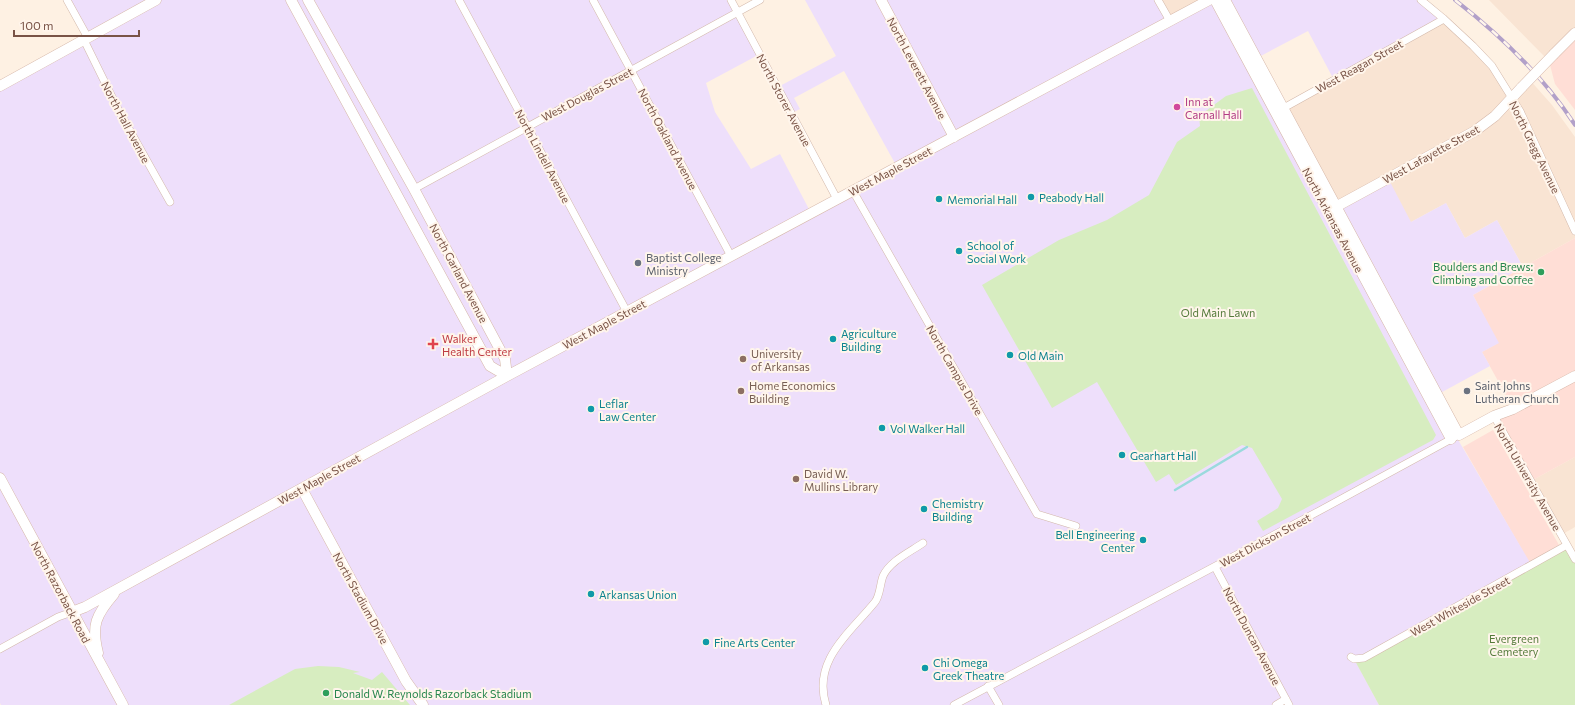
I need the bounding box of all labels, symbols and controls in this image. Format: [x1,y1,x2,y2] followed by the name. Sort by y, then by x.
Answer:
[14,12,139,38] scale bar
[885,15,949,121] street label: North Leverett Avenue
[20,18,54,32] text: 100 m
[1313,36,1405,95] street label: West Reagan Street
[754,52,814,149] street label: North Storer Avenue
[539,64,635,124] street label: West Douglas Street
[99,79,153,165] street label: North Hall Avenue
[636,86,700,192] street label: North Oakland Avenue
[1185,95,1242,121] place label: Inn at Carnall Hall
[1507,99,1563,195] street label: North Gregg Avenue
[1172,102,1182,112] marker: Inn at Carnall Hall
[513,107,573,205] street label: North Lindell Avenue
[1380,122,1482,186] street label: West Lafayette Street
[846,143,934,198] street label: West Maple Street
[1300,165,1366,275] street label: North Arkansas Avenue
[1039,191,1104,204] place label: Peabody Hall
[1026,192,1036,202] marker: Peabody Hall
[947,193,1017,206] place label: Memorial Hall
[934,194,944,204] marker: Memorial Hall
[427,221,491,325] street label: North Garland Avenue
[967,239,1026,265] place label: School of Social Work
[954,246,964,256] marker: School of Social Work
[646,251,722,277] place label: Baptist College Ministry
[633,258,643,268] marker: Baptist College Ministry
[1432,260,1533,286] place label: Boulders and Brews: Climbing and Coffee
[1536,267,1546,277] marker: Boulders and Brews: Climbing and Coffee
[560,296,648,351] street label: West Maple Street
[1181,306,1255,319] park label: Old Main Lawn
[924,323,986,417] street label: North Campus Drive
[841,327,897,353] place label: Agriculture Building
[442,332,512,358] place label: Walker Health Center
[828,334,838,344] marker: Agriculture Building
[427,338,439,350] marker: Walker Health Center
[751,347,810,373] place label: University of Arkansas
[1018,349,1064,362] place label: Old Main
[1005,350,1015,360] marker: Old Main
[738,354,748,364] marker: University of Arkansas
[749,379,836,405] place label: Home Economics Building
[1475,379,1558,405] place label: Saint Johns Lutheran Church
[736,386,746,396] marker: Home Economics Building
[1462,386,1472,396] marker: Saint Johns Lutheran Church
[599,397,657,423] place label: Leflar Law Center
[586,404,596,414] marker: Leflar Law Center
[1492,421,1564,533] street label: North University Avenue
[890,422,965,435] place label: Vol Walker Hall
[877,423,887,433] marker: Vol Walker Hall
[1130,449,1197,462] place label: Gearhart Hall
[1117,450,1127,460] marker: Gearhart Hall
[275,451,363,507] street label: West Maple Street
[804,467,879,493] place label: David W. Mullins Library
[791,474,801,484] marker: David W. Mullins Library
[932,497,984,523] place label: Chemistry Building
[919,504,929,514] marker: Chemistry Building
[1217,510,1313,570] street label: West Dickson Street
[1055,528,1136,554] place label: Bell Engineering Center
[1138,535,1148,545] marker: Bell Engineering Center
[29,539,93,645] street label: North Razorback Road
[330,550,392,646] street label: North Stadium Drive
[1408,573,1512,639] street label: West Whiteside Street
[1221,585,1283,687] street label: North Duncan Avenue
[599,588,677,601] place label: Arkansas Union
[586,589,596,599] marker: Arkansas Union
[1489,632,1539,658] park label: Evergreen Cemetery
[714,636,796,649] place label: Fine Arts Center
[701,637,711,647] marker: Fine Arts Center
[933,656,1005,682] place label: Chi Omega Greek Theatre
[920,663,930,673] marker: Chi Omega Greek Theatre
[334,687,532,700] place label: Donald W. Reynolds Razorback Stadium
[321,688,331,698] marker: Donald W. Reynolds Razorback Stadium

